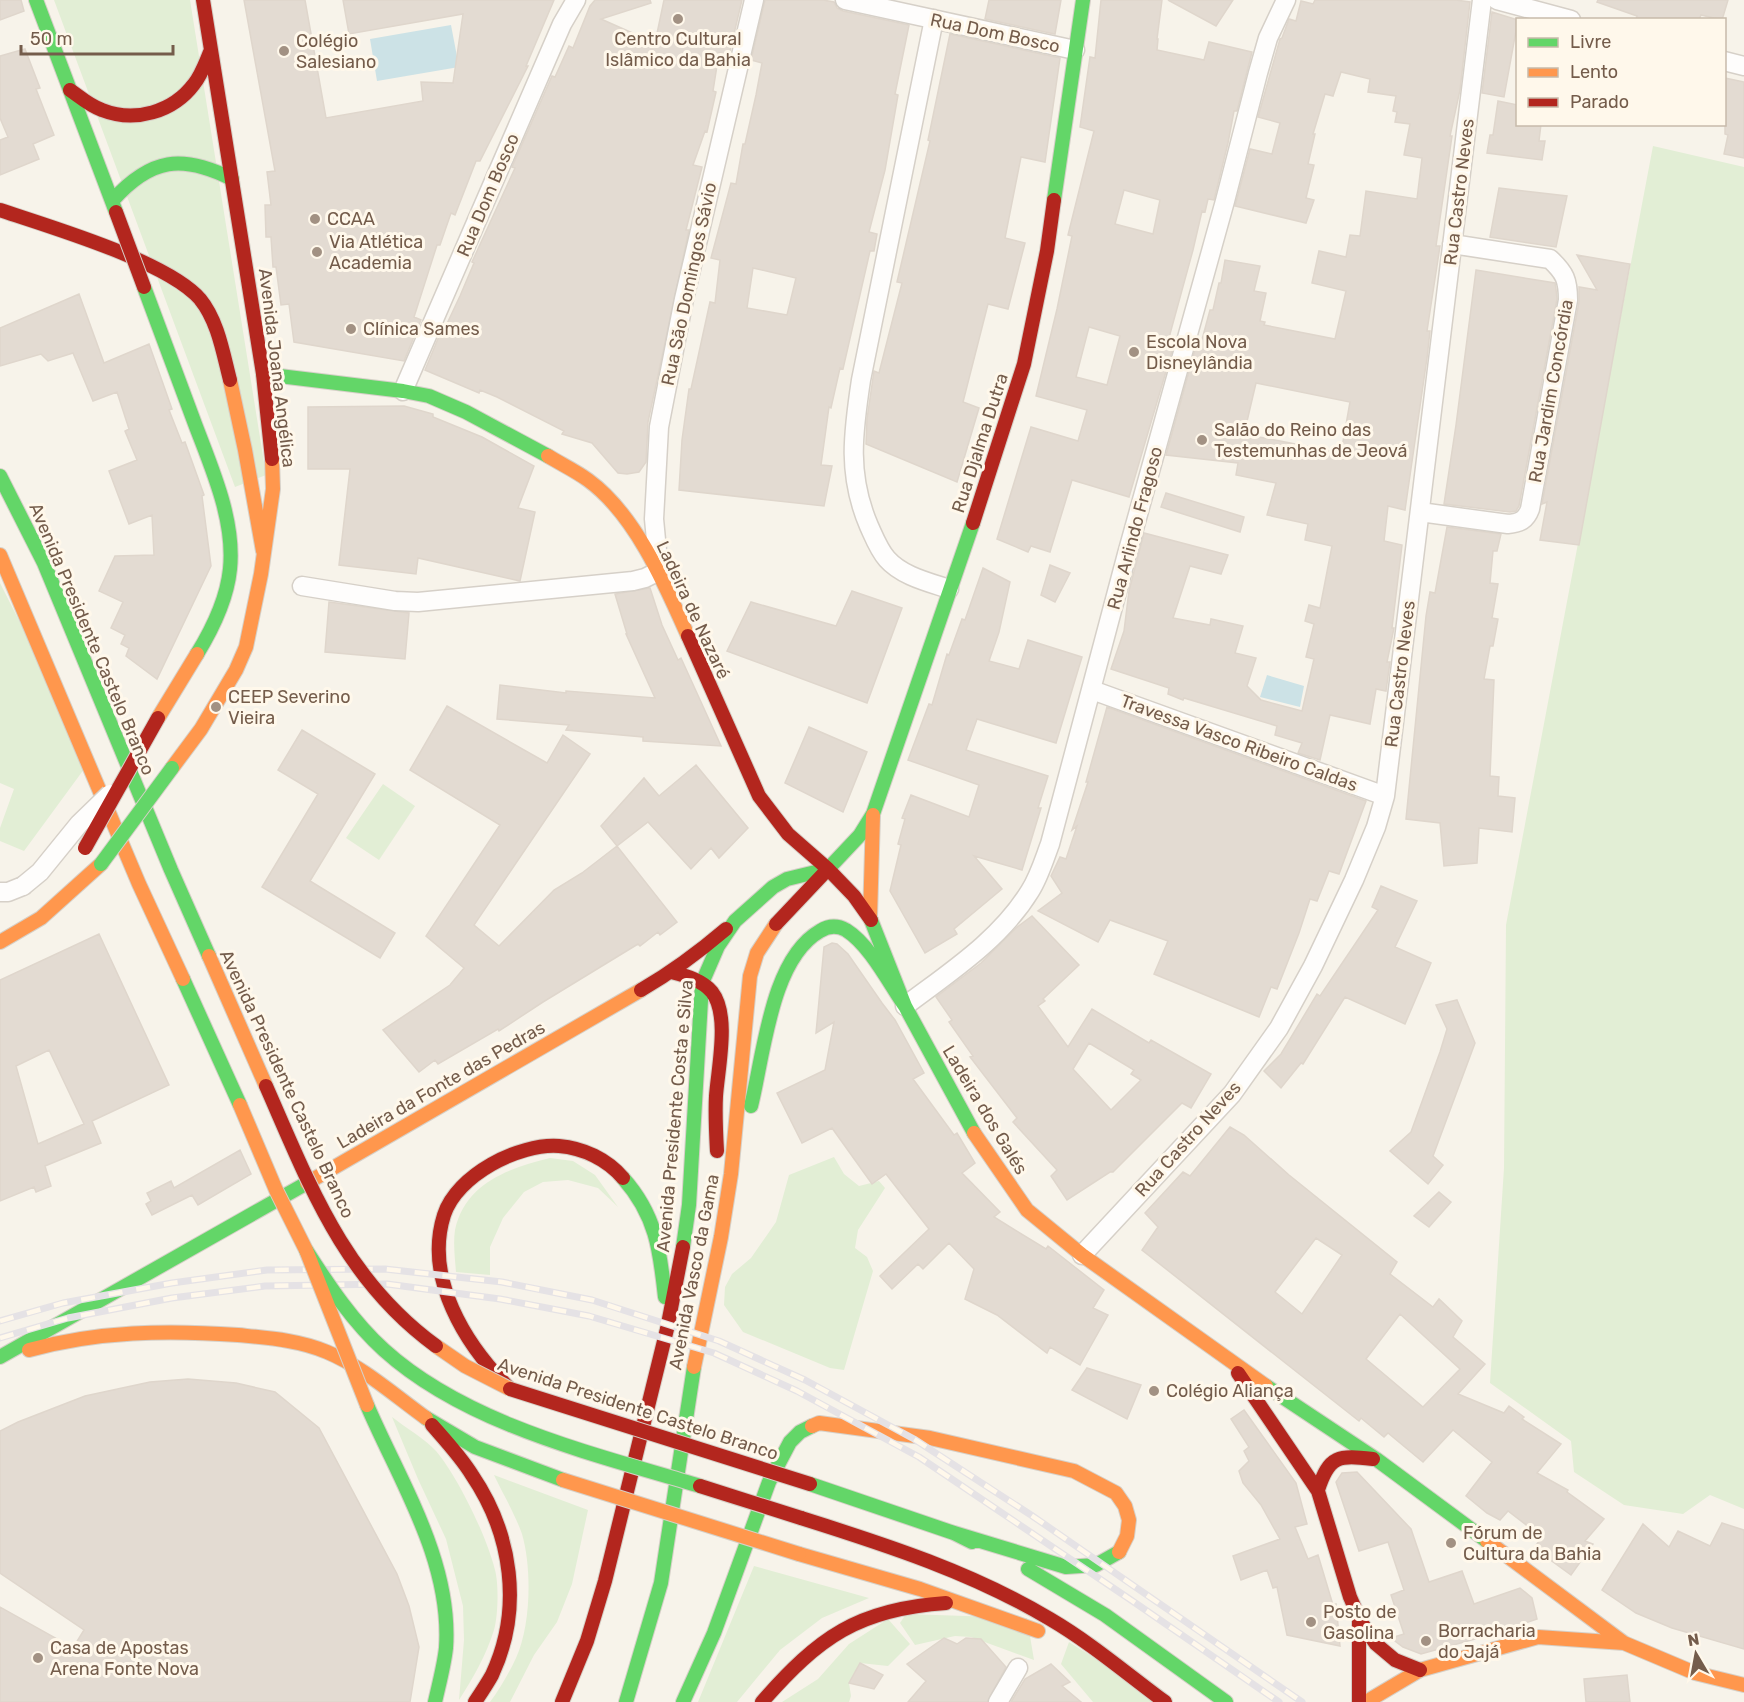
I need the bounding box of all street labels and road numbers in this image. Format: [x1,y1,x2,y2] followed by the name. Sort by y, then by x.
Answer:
[928,9,1062,57] street label: Rua Dom Bosco
[1439,117,1479,267] street label: Rua Castro Neves
[452,130,524,260] street label: Rua Dom Bosco
[657,180,721,388] street label: Rua São Domingos Sávio
[254,267,300,469] street label: Avenida Joana Angélica
[1524,298,1578,484] street label: Rua Jardim Concórdia
[947,370,1013,516] street label: Rua Djalma Dutra
[1103,444,1167,612] street label: Rua Arlindo Fragoso
[25,500,159,778] street label: Avenida Presidente Castelo Branco
[651,537,735,683] street label: Ladeira de Nazaré
[1380,599,1420,749] street label: Rua Castro Neves
[1117,690,1361,796] street label: Travessa Vasco Ribeiro Caldas
[215,946,359,1222] street label: Avenida Presidente Castelo Branco
[652,979,698,1253] street label: Avenida Presidente Costa e Silva
[333,1016,549,1154] street label: Ladeira da Fonte das Pedras
[938,1041,1032,1179] street label: Ladeira dos Galés
[1130,1077,1246,1201] street label: Rua Castro Neves
[664,1172,724,1372] street label: Avenida Vasco da Gama
[495,1353,781,1465] street label: Avenida Presidente Castelo Branco

